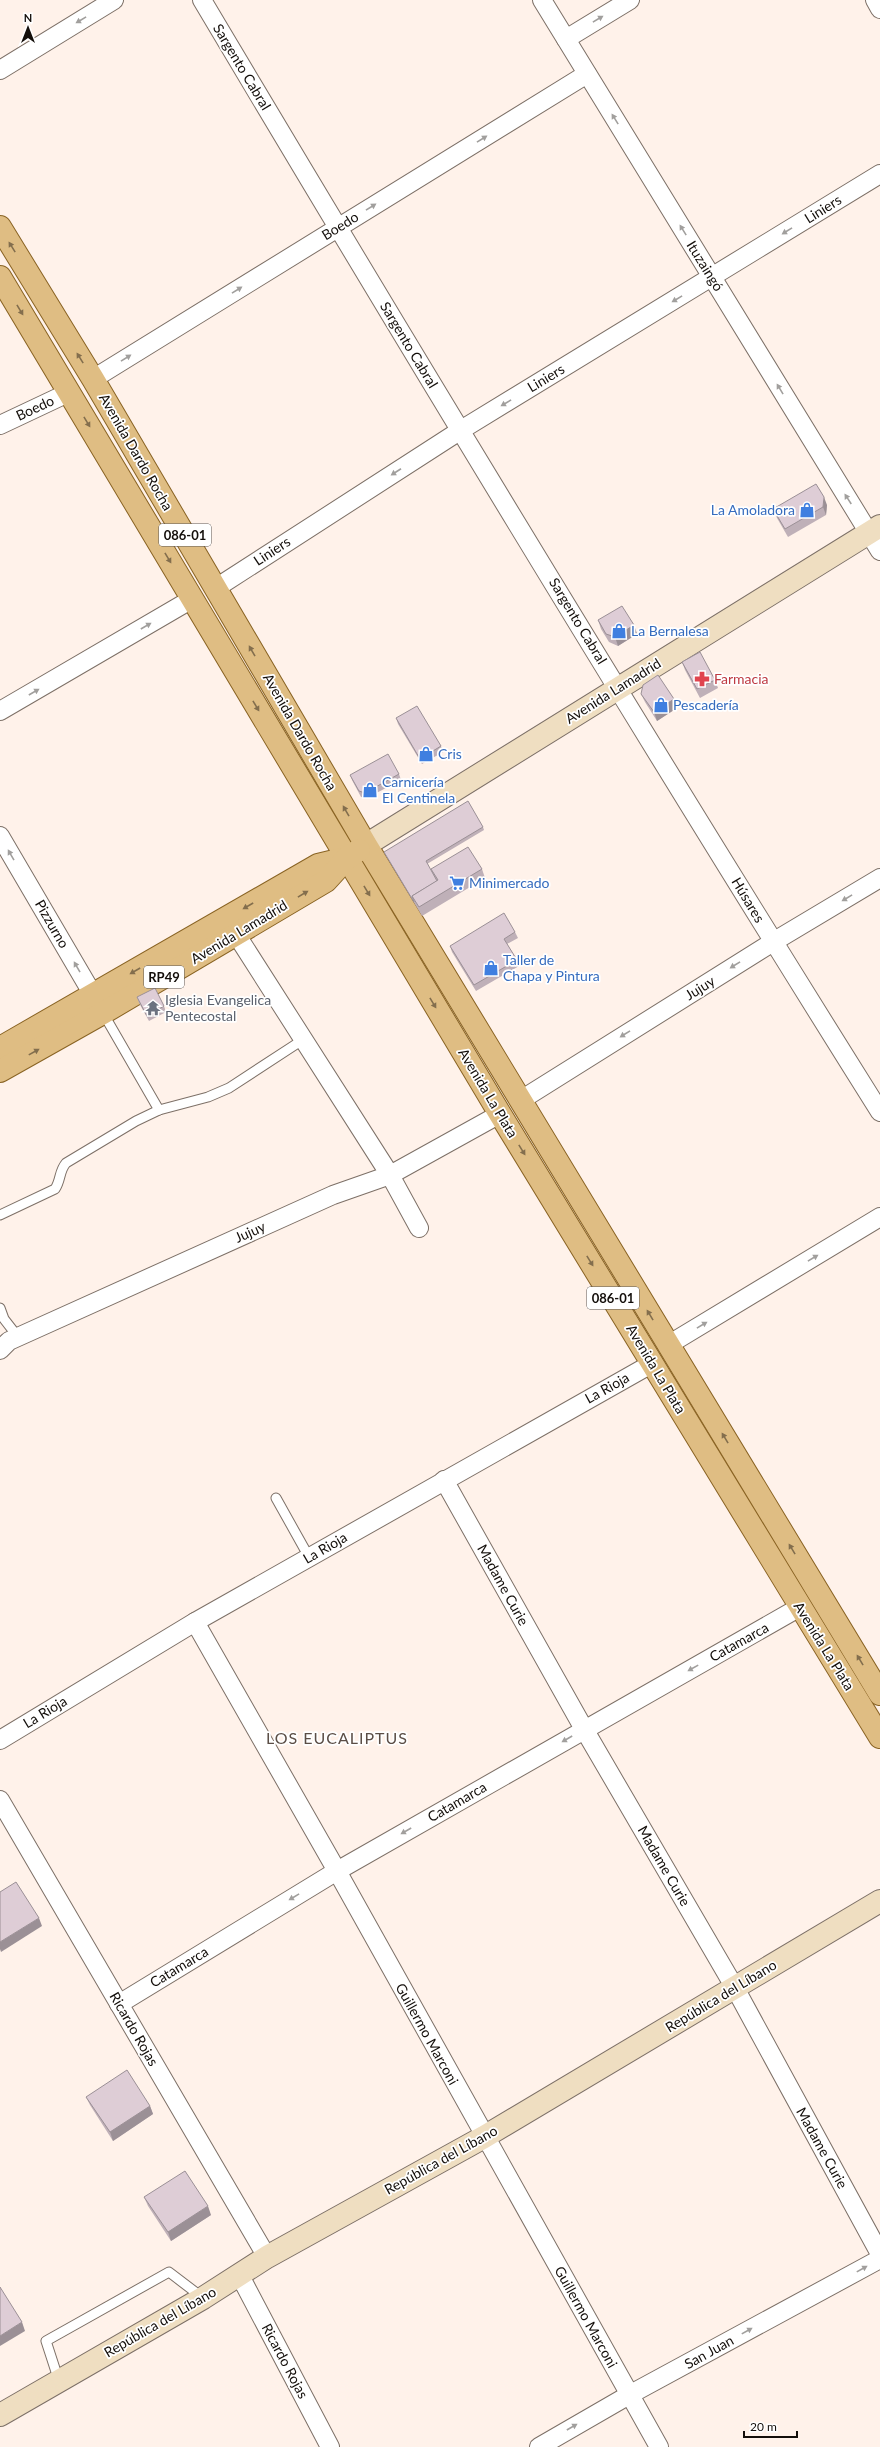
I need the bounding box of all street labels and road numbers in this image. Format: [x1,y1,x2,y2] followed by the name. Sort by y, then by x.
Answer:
[210,21,275,113] street label: Sargento Cabral
[801,191,844,226] street label: Liniers
[318,208,361,243] street label: Boedo
[683,237,728,294] street label: Ituzaingó
[377,299,442,391] street label: Sargento Cabral
[524,360,567,395] street label: Liniers
[96,390,177,513] street label: Avenida Dardo Rocha
[13,391,57,424] street label: Boedo
[159,524,211,546] road number: 086-01
[250,532,293,569] street label: Liniers
[546,575,611,667] street label: Sargento Cabral
[562,654,664,727] street label: Avenida Lamadrid
[260,670,341,793] street label: Avenida Dardo Rocha
[728,874,769,925] street label: Húsares
[187,896,290,967] street label: Avenida Lamadrid
[32,897,73,951] street label: Pizzurno
[144,966,184,988] road number: RP49
[682,971,718,1003] street label: Jujuy
[455,1045,522,1140] street label: Avenida La Plata
[232,1217,269,1246] street label: Jujuy
[587,1287,639,1309] road number: 086-01
[623,1321,690,1416] street label: Avenida La Plata
[582,1368,632,1407] street label: La Rioja
[300,1528,350,1567] street label: La Rioja
[474,1541,533,1628] street label: Madame Curie
[790,1598,858,1693] street label: Avenida La Plata
[706,1618,771,1665] street label: Catamarca
[20,1692,70,1731] street label: La Rioja
[424,1778,489,1825] street label: Catamarca
[635,1823,694,1909] street label: Madame Curie
[146,1942,211,1991] street label: Catamarca
[662,1956,779,2035] street label: República del Líbano
[392,1980,462,2088] street label: Guillermo Marconi
[106,1989,162,2069] street label: Ricardo Rojas
[793,2104,852,2191] street label: Madame Curie
[381,2121,500,2198] street label: República del Líbano
[551,2263,621,2371] street label: Guillermo Marconi
[101,2283,219,2361] street label: República del Líbano
[259,2320,312,2401] street label: Ricardo Rojas
[681,2331,736,2372] street label: San Juan

